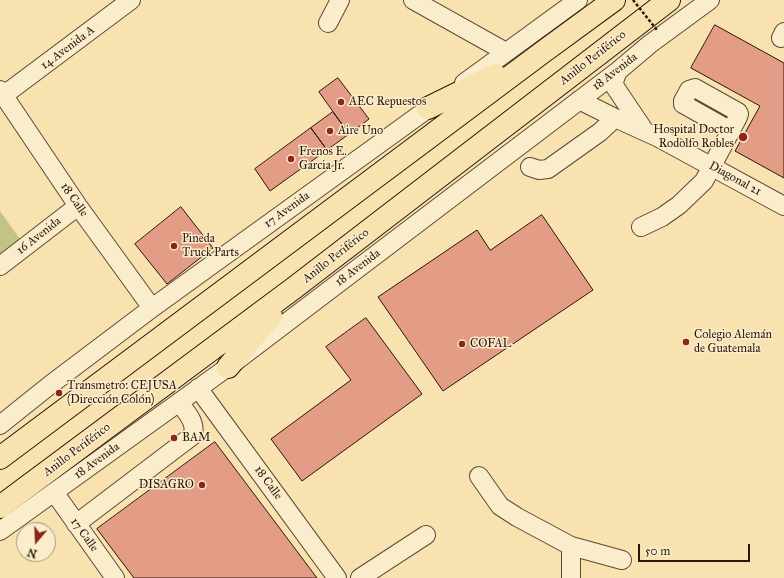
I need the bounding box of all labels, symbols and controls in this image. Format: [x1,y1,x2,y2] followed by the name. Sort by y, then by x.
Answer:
[38,23,98,73] street label: 14 Avenida A
[557,28,629,88] street label: Anillo Periférico
[590,50,640,94] street label: 18 Avenida
[349,95,426,109] place label: AEC Repuestos
[336,97,346,107] marker: AEC Repuestos
[653,123,734,151] place label: Hospital Doctor Rodolfo Robles
[338,124,383,138] place label: Aire Uno
[325,126,335,136] marker: Aire Uno
[737,131,749,143] marker: Hospital Doctor Rodolfo Robles
[299,145,347,173] place label: Frenos E. Garcia Jr.
[286,154,296,164] marker: Frenos E. Garcia Jr.
[706,159,764,199] street label: Diagonal 21
[57,180,91,220] street label: 18 Calle
[261,189,313,231] street label: 17 Avenida
[14,214,64,258] street label: 16 Avenida
[300,226,372,286] street label: Anillo Periférico
[182,232,239,260] place label: Pineda Truck Parts
[169,241,179,251] marker: Pineda Truck Parts
[333,246,383,290] street label: 18 Avenida
[694,328,772,356] place label: Colegio Alemán de Guatemala
[470,337,511,351] place label: COFAL
[681,337,691,347] marker: Colegio Alemán de Guatemala
[457,339,467,349] marker: COFAL
[67,379,177,407] place label: Transmetro: CEJUSA (Dirección Colón)
[54,388,64,398] marker: Transmetro: CEJUSA (Dirección Colón)
[41,420,113,480] street label: Anillo Periférico
[182,431,210,445] place label: BAM
[169,433,179,443] marker: BAM
[71,440,123,482] street label: 18 Avenida
[251,463,285,503] street label: 18 Calle
[139,478,194,492] place label: DISAGRO
[197,480,207,490] marker: DISAGRO
[67,515,101,555] street label: 17 Calle
[16,522,56,562] north arrow
[640,536,752,562] scale bar
[645,544,670,558] text: 50 m
[26,545,39,561] text: N

